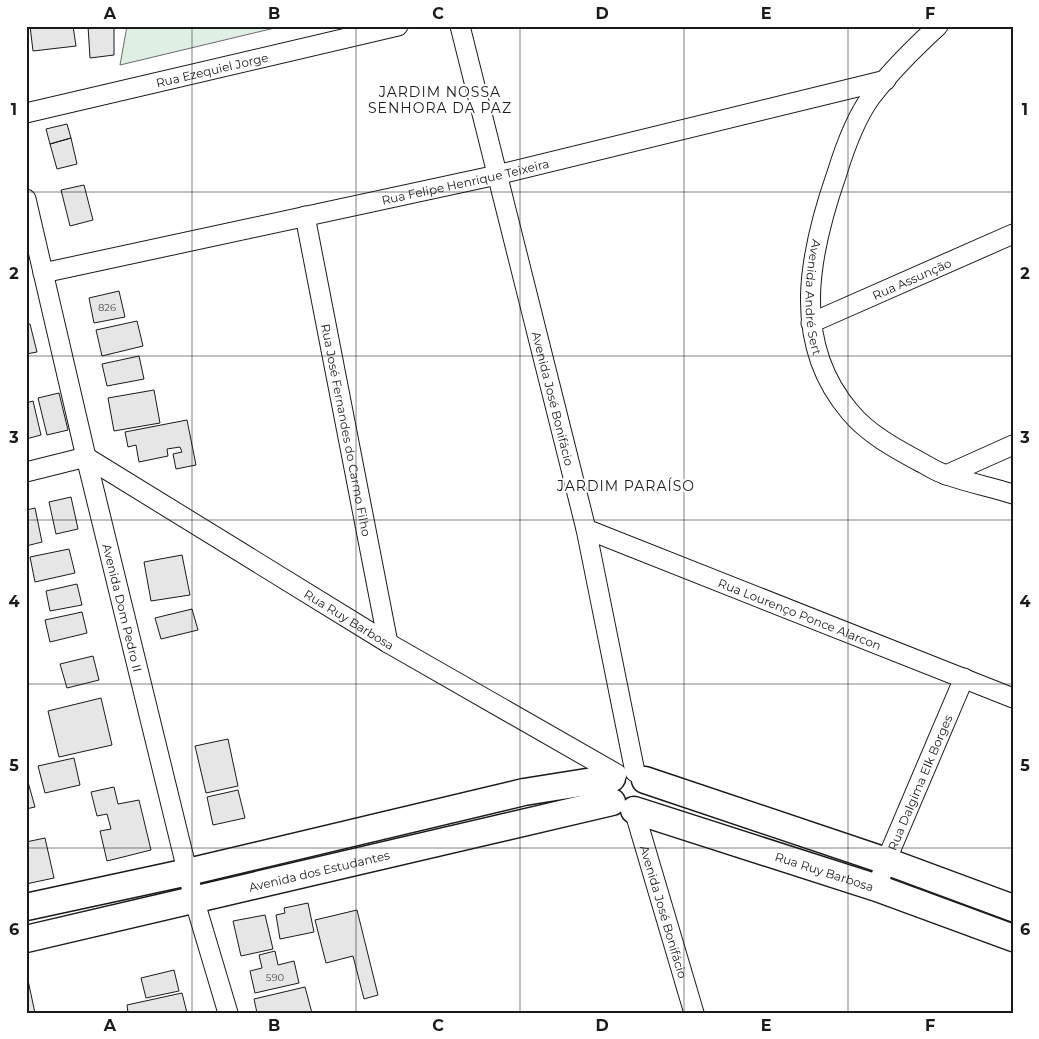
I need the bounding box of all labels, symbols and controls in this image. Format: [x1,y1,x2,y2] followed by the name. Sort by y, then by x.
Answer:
[103,4,117,23] text: A
[268,4,280,23] text: B
[432,4,444,23] text: C
[595,4,609,23] text: D
[761,4,771,23] text: E
[925,4,935,23] text: F
[154,49,270,90] street label: Rua Ezequiel Jorge
[368,83,512,117] district label: JARDIM NOSSA SENHORA DA PAZ
[11,100,17,119] text: 1
[1022,100,1028,119] text: 1
[380,155,550,207] street label: Rua Felipe Henrique Teixeira
[803,238,825,357] street label: Avenida André Sert
[870,255,954,303] street label: Rua Assunção
[9,264,19,283] text: 2
[1020,264,1030,283] text: 2
[98,301,116,314] house number: 826
[319,322,375,538] street label: Rua José Fernandes do Carmo Filho
[529,330,577,467] street label: Avenida José Bonifácio
[8,428,19,447] text: 3
[1019,428,1030,447] text: 3
[556,477,695,495] district label: JARDIM PARAÍSO
[100,542,146,673] street label: Avenida Dom Pedro II
[716,575,884,653] street label: Rua Lourenço Ponce Alarcon
[301,586,397,652] street label: Rua Ruy Barbosa
[8,592,20,611] text: 4
[1019,592,1031,611] text: 4
[884,712,955,852] street label: Rua Dalgima Elk Borges
[9,756,19,775] text: 5
[1020,756,1030,775] text: 5
[637,843,691,980] street label: Avenida José Bonifácio
[247,847,391,894] street label: Avenida dos Estudantes
[773,848,876,894] street label: Rua Ruy Barbosa
[9,920,19,939] text: 6
[1020,920,1030,939] text: 6
[266,971,285,984] house number: 590
[103,1016,117,1035] text: A
[268,1016,280,1035] text: B
[432,1016,444,1035] text: C
[595,1016,609,1035] text: D
[761,1016,771,1035] text: E
[925,1016,935,1035] text: F

